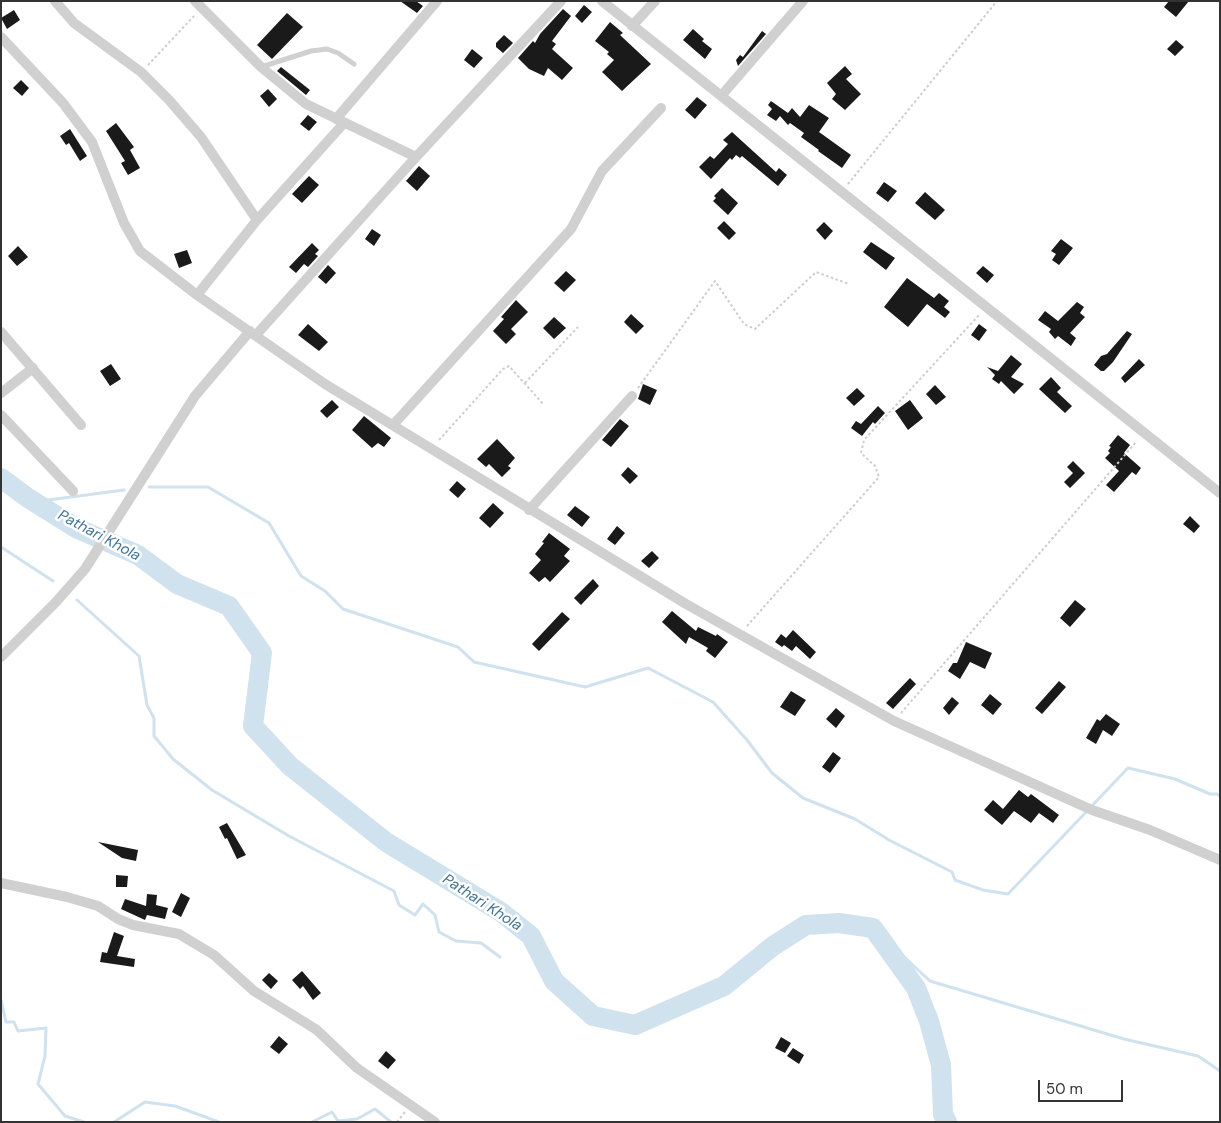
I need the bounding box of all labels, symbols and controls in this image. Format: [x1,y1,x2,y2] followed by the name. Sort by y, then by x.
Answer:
[55,507,143,565] water label: Pathari Khola
[439,871,525,935] water label: Pathari Khola
[1041,1070,1126,1102] scale bar
[1046,1079,1083,1099] text: 50 m

